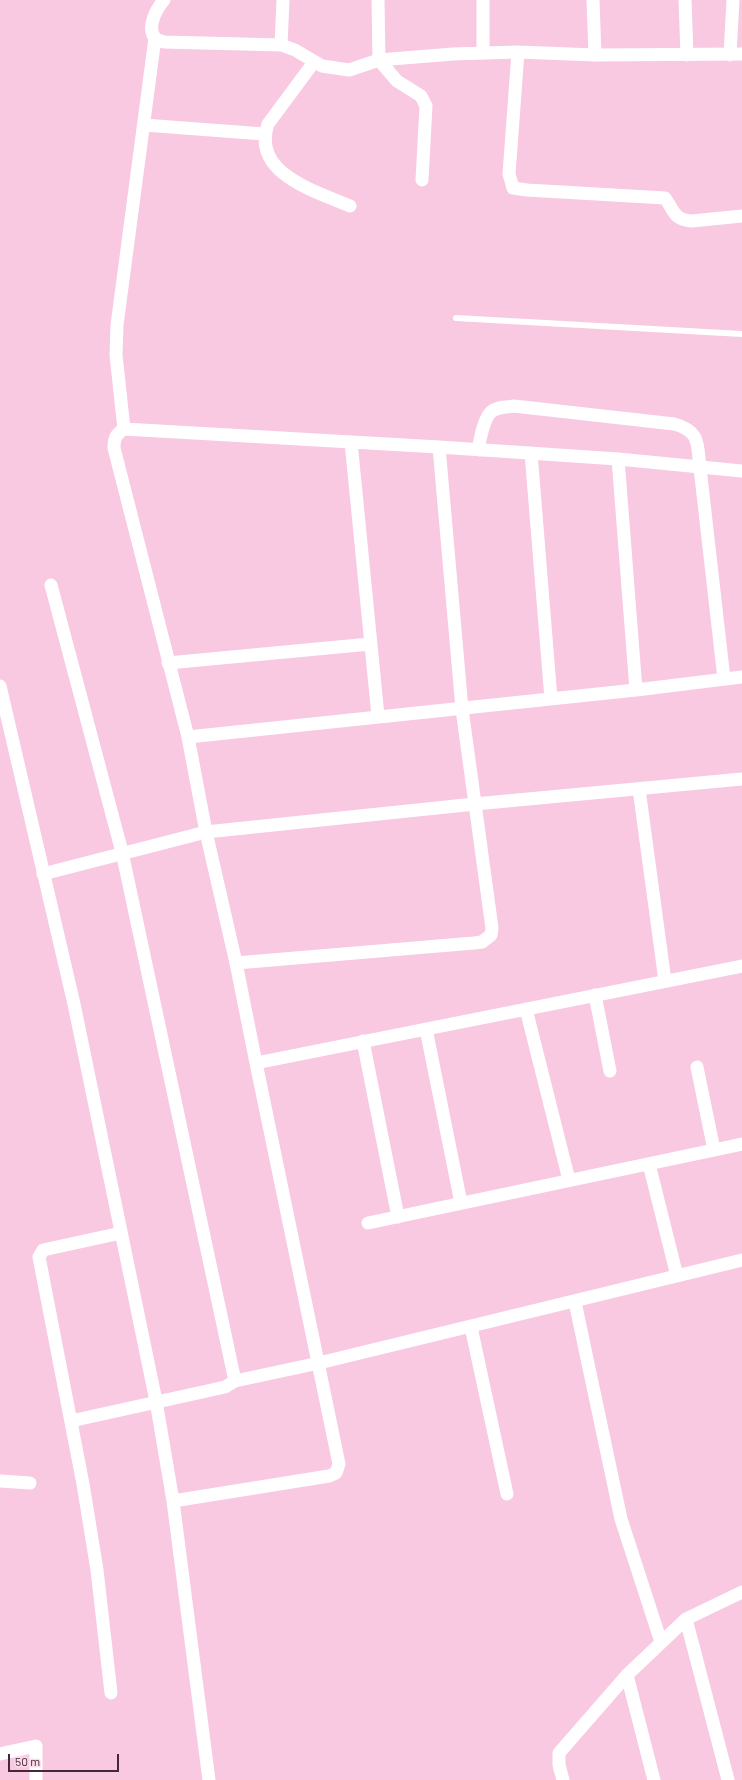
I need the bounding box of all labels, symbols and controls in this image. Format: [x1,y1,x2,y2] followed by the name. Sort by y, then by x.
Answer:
[10,1746,121,1772] scale bar
[15,1754,40,1768] text: 50 m

